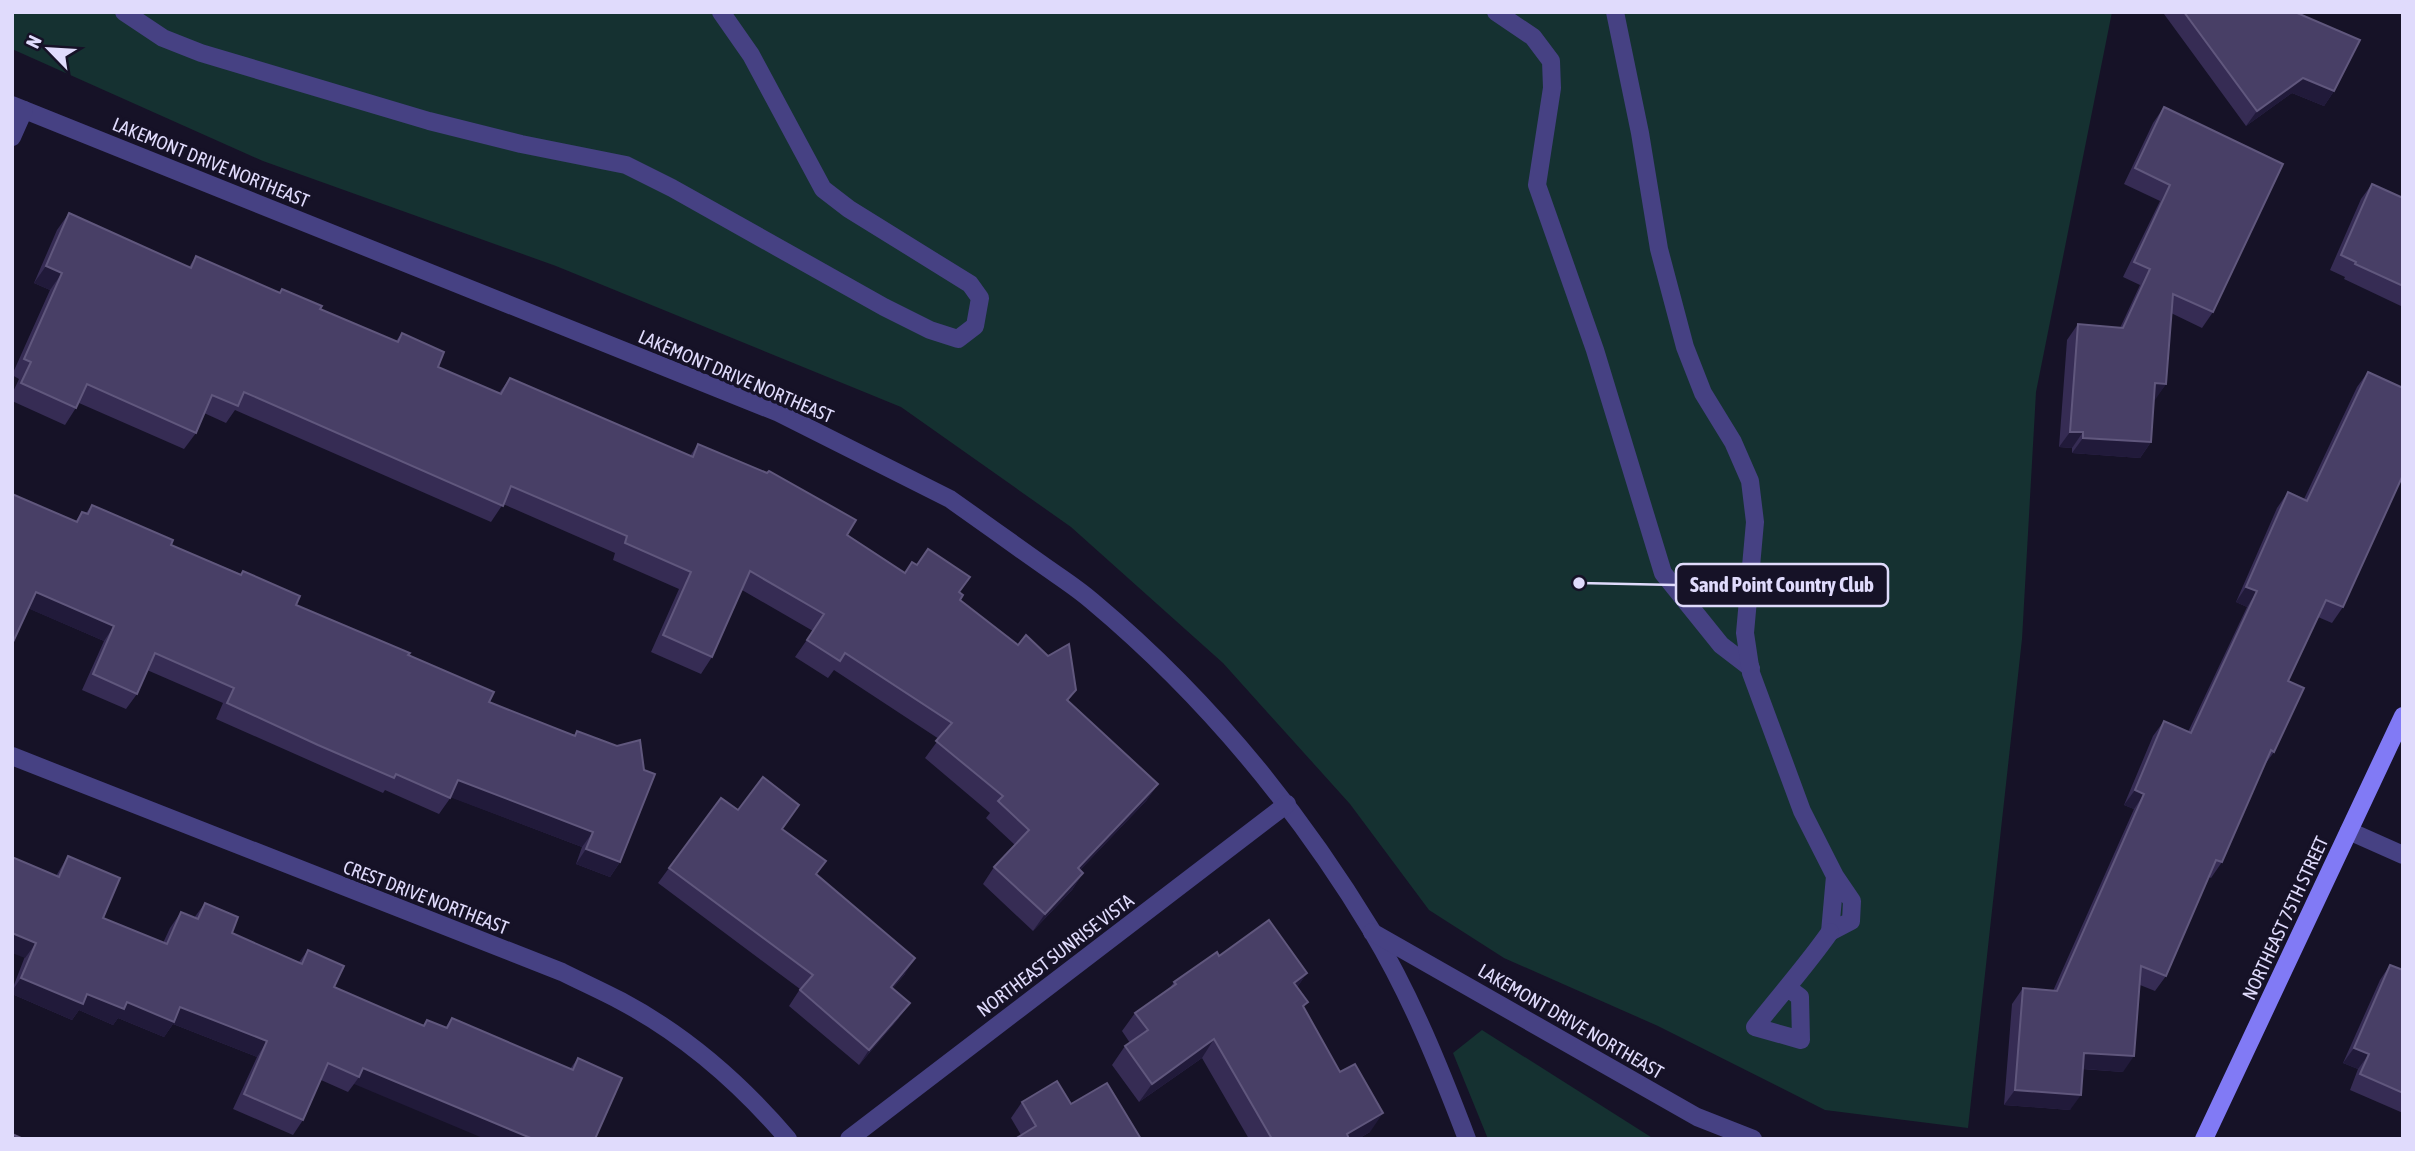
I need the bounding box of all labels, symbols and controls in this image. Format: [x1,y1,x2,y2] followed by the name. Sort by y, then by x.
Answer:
[14,14,84,84] north arrow
[21,32,46,52] text: N
[110,112,313,212] street label: LAKEMONT DRIVE NORTHEAST
[635,325,838,427] street label: LAKEMONT DRIVE NORTHEAST
[1676,564,1888,606] callout: Sand Point Country Club
[1690,572,1874,596] text: Sand Point Country Club
[2237,832,2333,1003] street label: NORTHEAST 75TH STREET
[340,855,512,939] street label: CREST DRIVE NORTHEAST
[973,889,1138,1021] street label: NORTHEAST SUNRISE VISTA
[1475,959,1668,1083] street label: LAKEMONT DRIVE NORTHEAST

